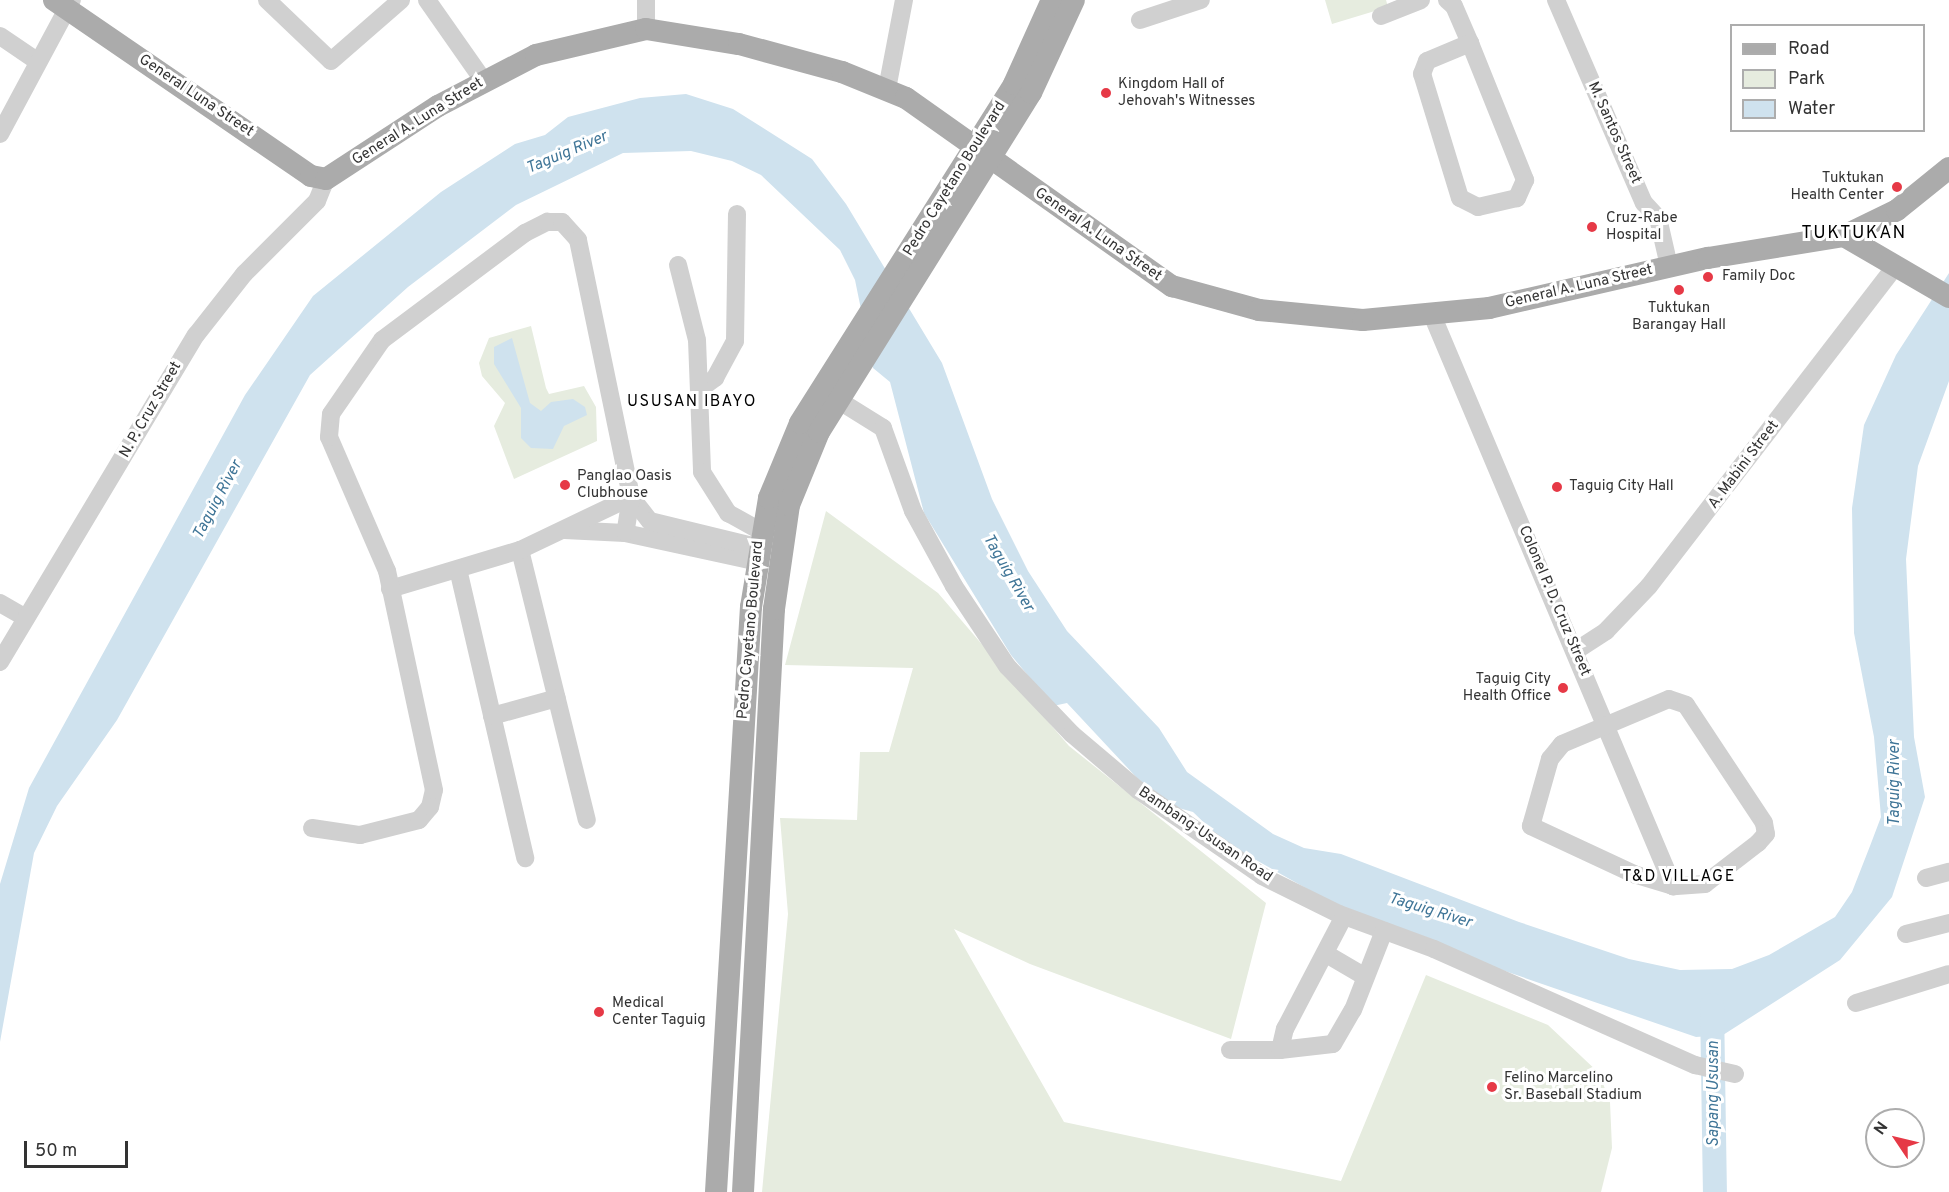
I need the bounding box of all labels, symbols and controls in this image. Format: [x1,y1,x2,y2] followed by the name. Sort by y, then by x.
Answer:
[1730,24,1925,132] legend
[1788,38,1830,61] text: Road
[135,51,257,141] street label: General Luna Street
[1788,68,1825,91] text: Park
[349,74,487,170] street label: General A. Luna Street
[1118,75,1256,110] place label: Kingdom Hall of Jehovah's Witnesses
[1583,79,1645,187] street label: M. Santos Street
[1099,86,1113,100] marker: Kingdom Hall of Jehovah's Witnesses
[900,98,1010,260] street label: Pedro Cayetano Boulevard
[1788,98,1835,121] text: Water
[524,127,610,179] water label: Taguig River
[1791,169,1884,204] place label: Tuktukan Health Center
[1888,178,1906,196] marker: Tuktukan Health Center
[1031,184,1165,286] street label: General A. Luna Street
[1606,209,1678,244] place label: Cruz-Rabe Hospital
[1583,218,1601,236] marker: Cruz-Rabe Hospital
[1801,223,1907,245] district label: TUKTUKAN
[1503,261,1655,313] street label: General A. Luna Street
[1699,268,1717,286] marker: Family Doc
[1722,268,1795,286] place label: Family Doc
[1672,283,1686,297] marker: Tuktukan Barangay Hall
[1632,299,1726,334] place label: Tuktukan Barangay Hall
[116,359,186,461] street label: N. P. Cruz Street
[627,392,757,412] district label: USUSAN IBAYO
[1705,417,1783,513] street label: A. Mabini Street
[189,457,247,543] water label: Taguig River
[577,467,672,502] place label: Panglao Oasis Clubhouse
[558,478,572,492] marker: Panglao Oasis Clubhouse
[1569,478,1674,496] place label: Taguig City Hall
[1550,480,1564,494] marker: Taguig City Hall
[1514,523,1594,679] street label: Colonel P. D. Cruz Street
[978,531,1038,615] water label: Taguig River
[734,540,768,720] street label: Pedro Cayetano Boulevard
[1463,670,1551,705] place label: Taguig City Health Office
[1556,681,1570,695] marker: Taguig City Health Office
[1885,740,1905,826] water label: Taguig River
[1135,783,1275,887] street label: Bambang-Ususan Road
[1622,867,1736,887] district label: T&D VILLAGE
[1386,889,1474,933] water label: Taguig River
[612,994,706,1029] place label: Medical Center Taguig
[590,1003,608,1021] marker: Medical Center Taguig
[1704,1041,1724,1147] water label: Sapang Ususan
[1504,1069,1642,1104] place label: Felino Marcelino Sr. Baseball Stadium
[1485,1080,1499,1094] marker: Felino Marcelino Sr. Baseball Stadium
[1865,1108,1925,1168] north arrow
[1870,1118,1893,1139] text: N
[27,1129,130,1167] scale bar
[35,1140,77,1163] text: 50 m

